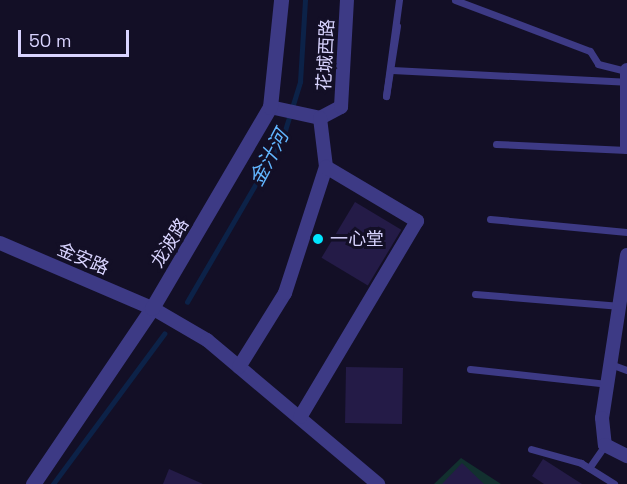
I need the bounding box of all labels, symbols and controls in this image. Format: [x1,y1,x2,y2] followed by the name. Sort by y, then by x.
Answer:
[21,18,132,56] scale bar
[313,18,339,92] street label: 花城西路
[29,29,71,52] text: 50 m
[244,126,294,190] water label: 金汁河
[147,214,193,272] street label: 龙波路
[330,228,384,250] place label: 一心堂
[311,232,325,246] marker: 一心堂
[54,239,112,279] street label: 金安路

